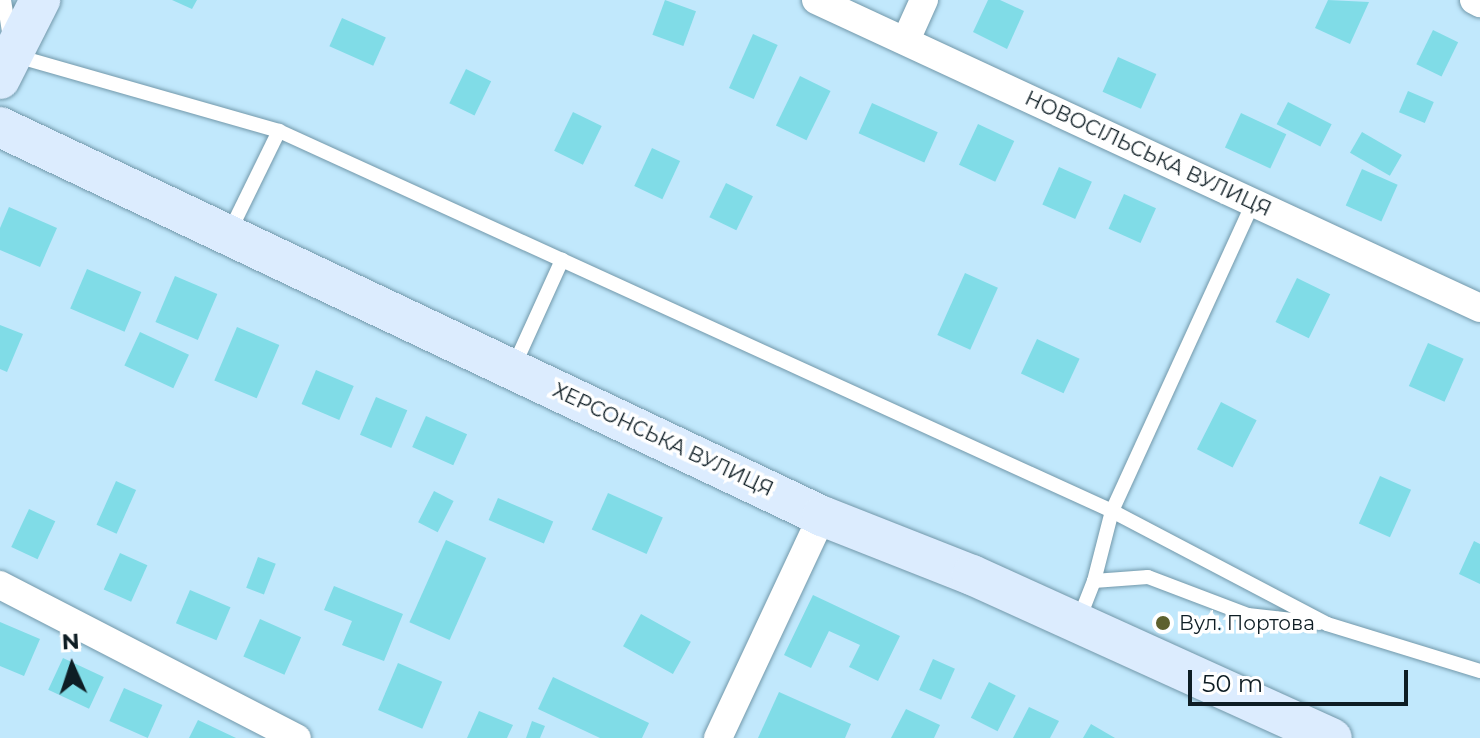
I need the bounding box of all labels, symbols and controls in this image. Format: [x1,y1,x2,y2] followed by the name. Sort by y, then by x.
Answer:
[1021,86,1275,222] street label: НОВОСІЛЬСЬКА ВУЛИЦЯ
[549,378,777,502] street label: ХЕРСОНСЬКА ВУЛИЦЯ
[1179,611,1315,635] place label: Вул. Портова
[1154,614,1172,632] marker: Вул. Портова
[32,626,112,706] north arrow
[61,628,80,655] text: N
[1192,654,1412,704] scale bar
[1202,669,1263,698] text: 50 m

